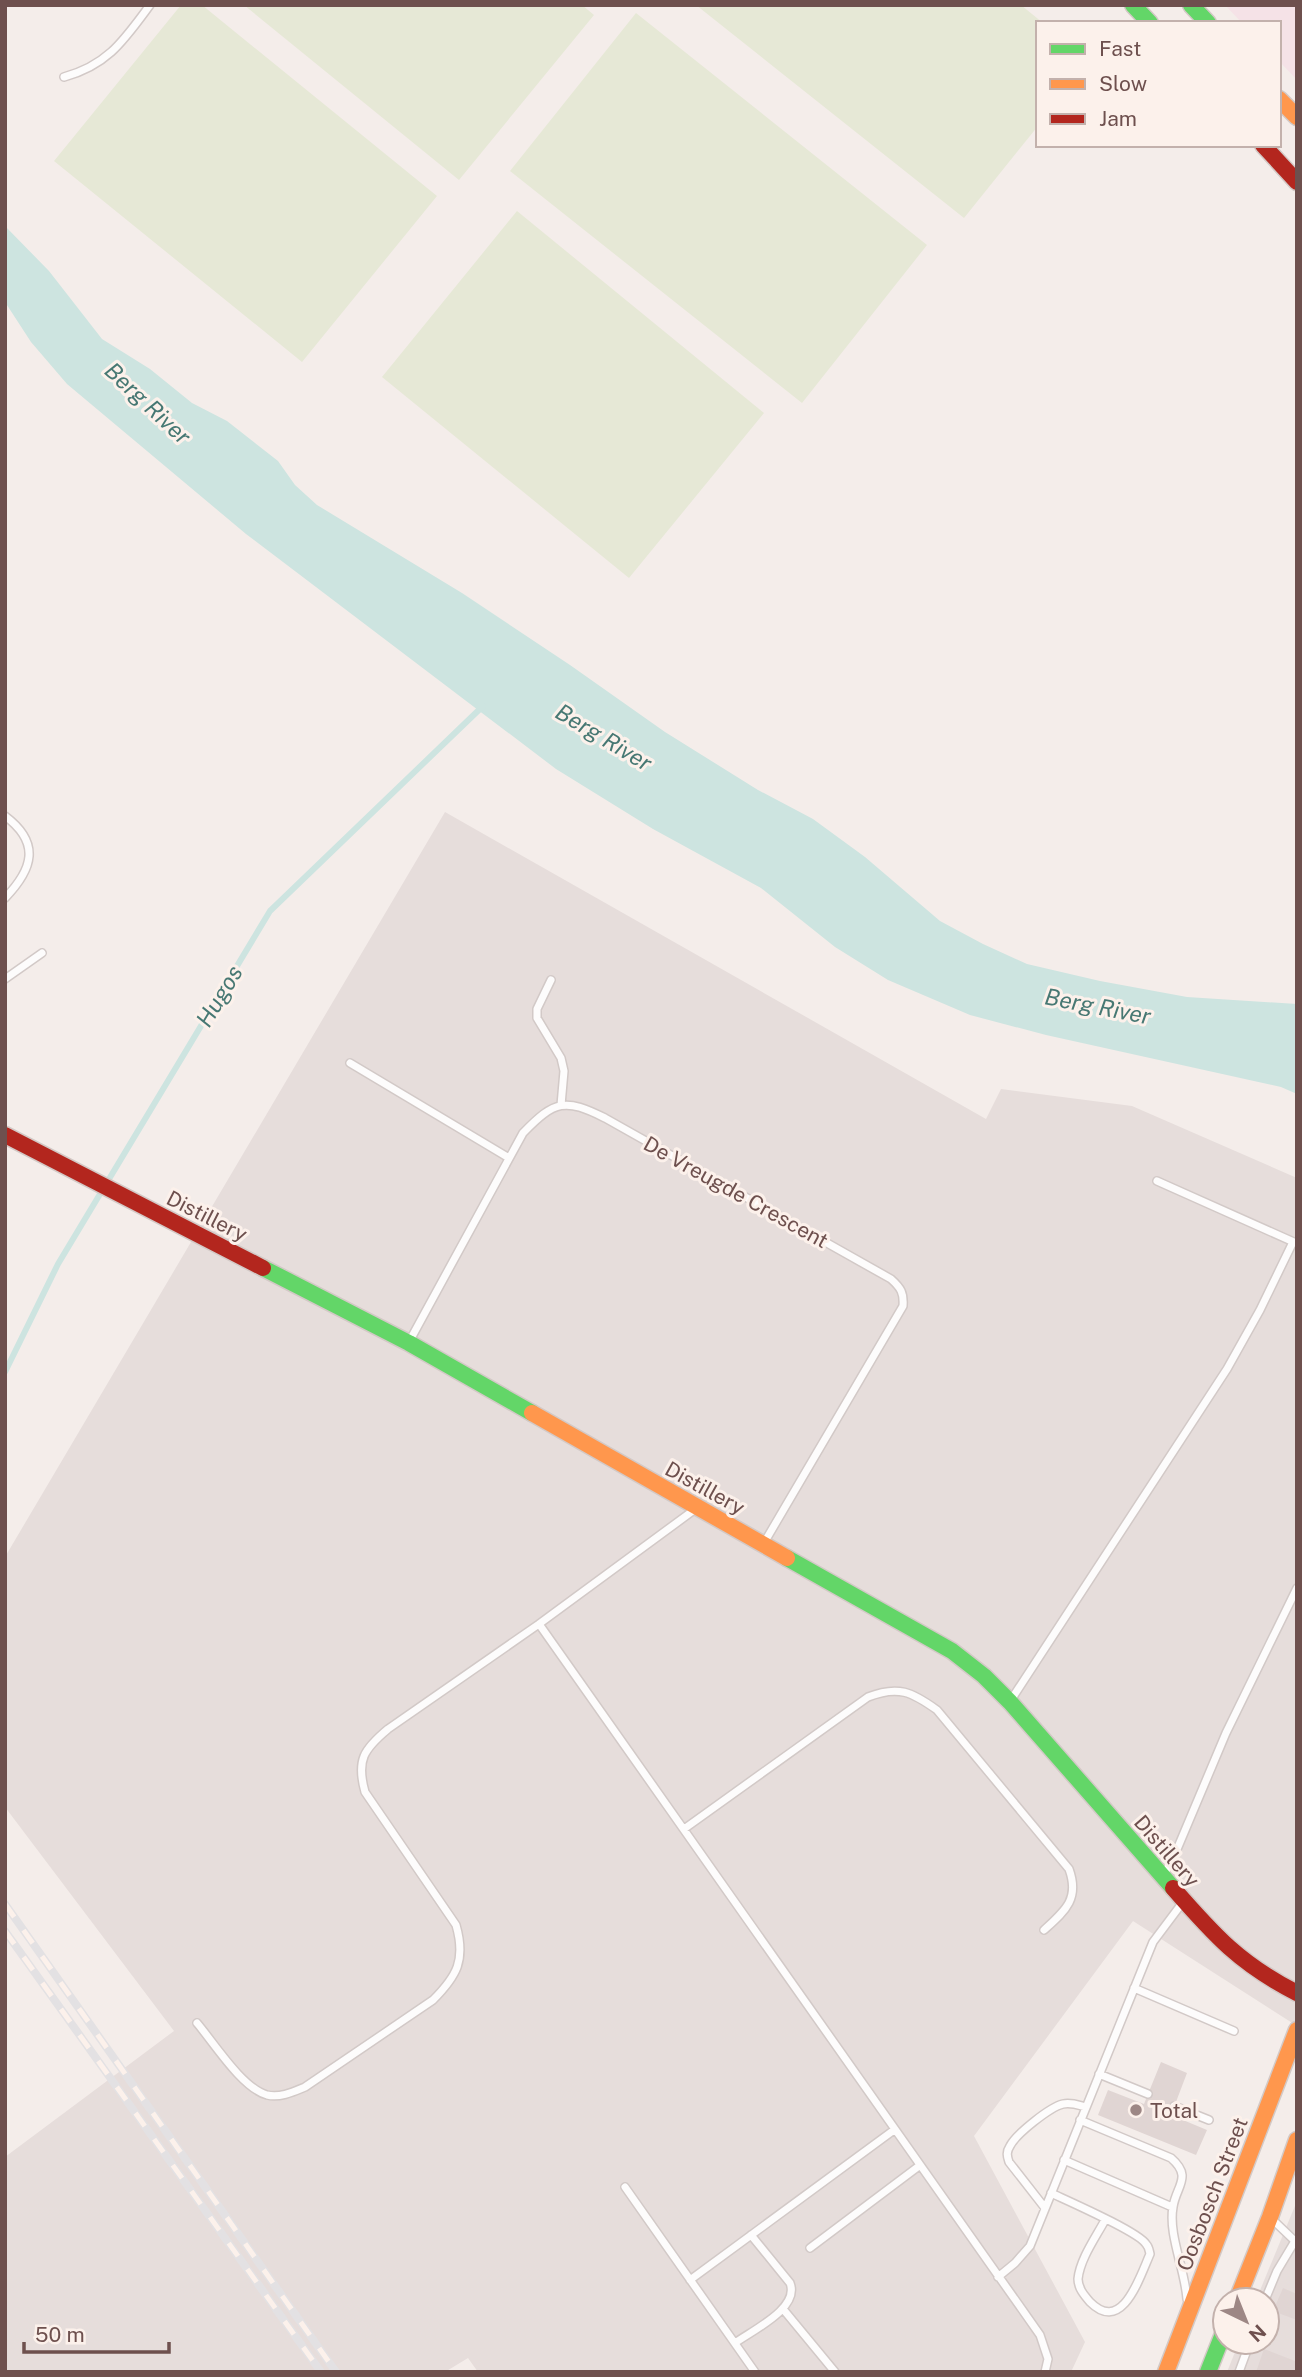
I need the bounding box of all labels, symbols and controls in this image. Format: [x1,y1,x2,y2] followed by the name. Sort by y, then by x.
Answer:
[1036,21,1281,147] legend
[1099,36,1141,61] text: Fast
[1099,71,1147,96] text: Slow
[1099,106,1137,131] text: Jam
[99,356,197,450] water label: Berg River
[551,698,657,776] water label: Berg River
[190,960,248,1032] water label: Hugos
[1043,982,1154,1030] water label: Berg River
[639,1131,833,1253] street label: De Vreugde Crescent
[162,1185,252,1247] street label: Distillery
[661,1456,749,1520] street label: Distillery
[1129,1810,1205,1892] street label: Distillery
[1150,2098,1198,2123] place label: Total
[1128,2102,1144,2118] marker: Total
[1171,2114,1253,2274] street label: Oosbosch Street
[1211,2286,1281,2356] north arrow
[24,2310,170,2354] scale bar
[1245,2320,1271,2347] text: N
[35,2322,85,2347] text: 50 m

